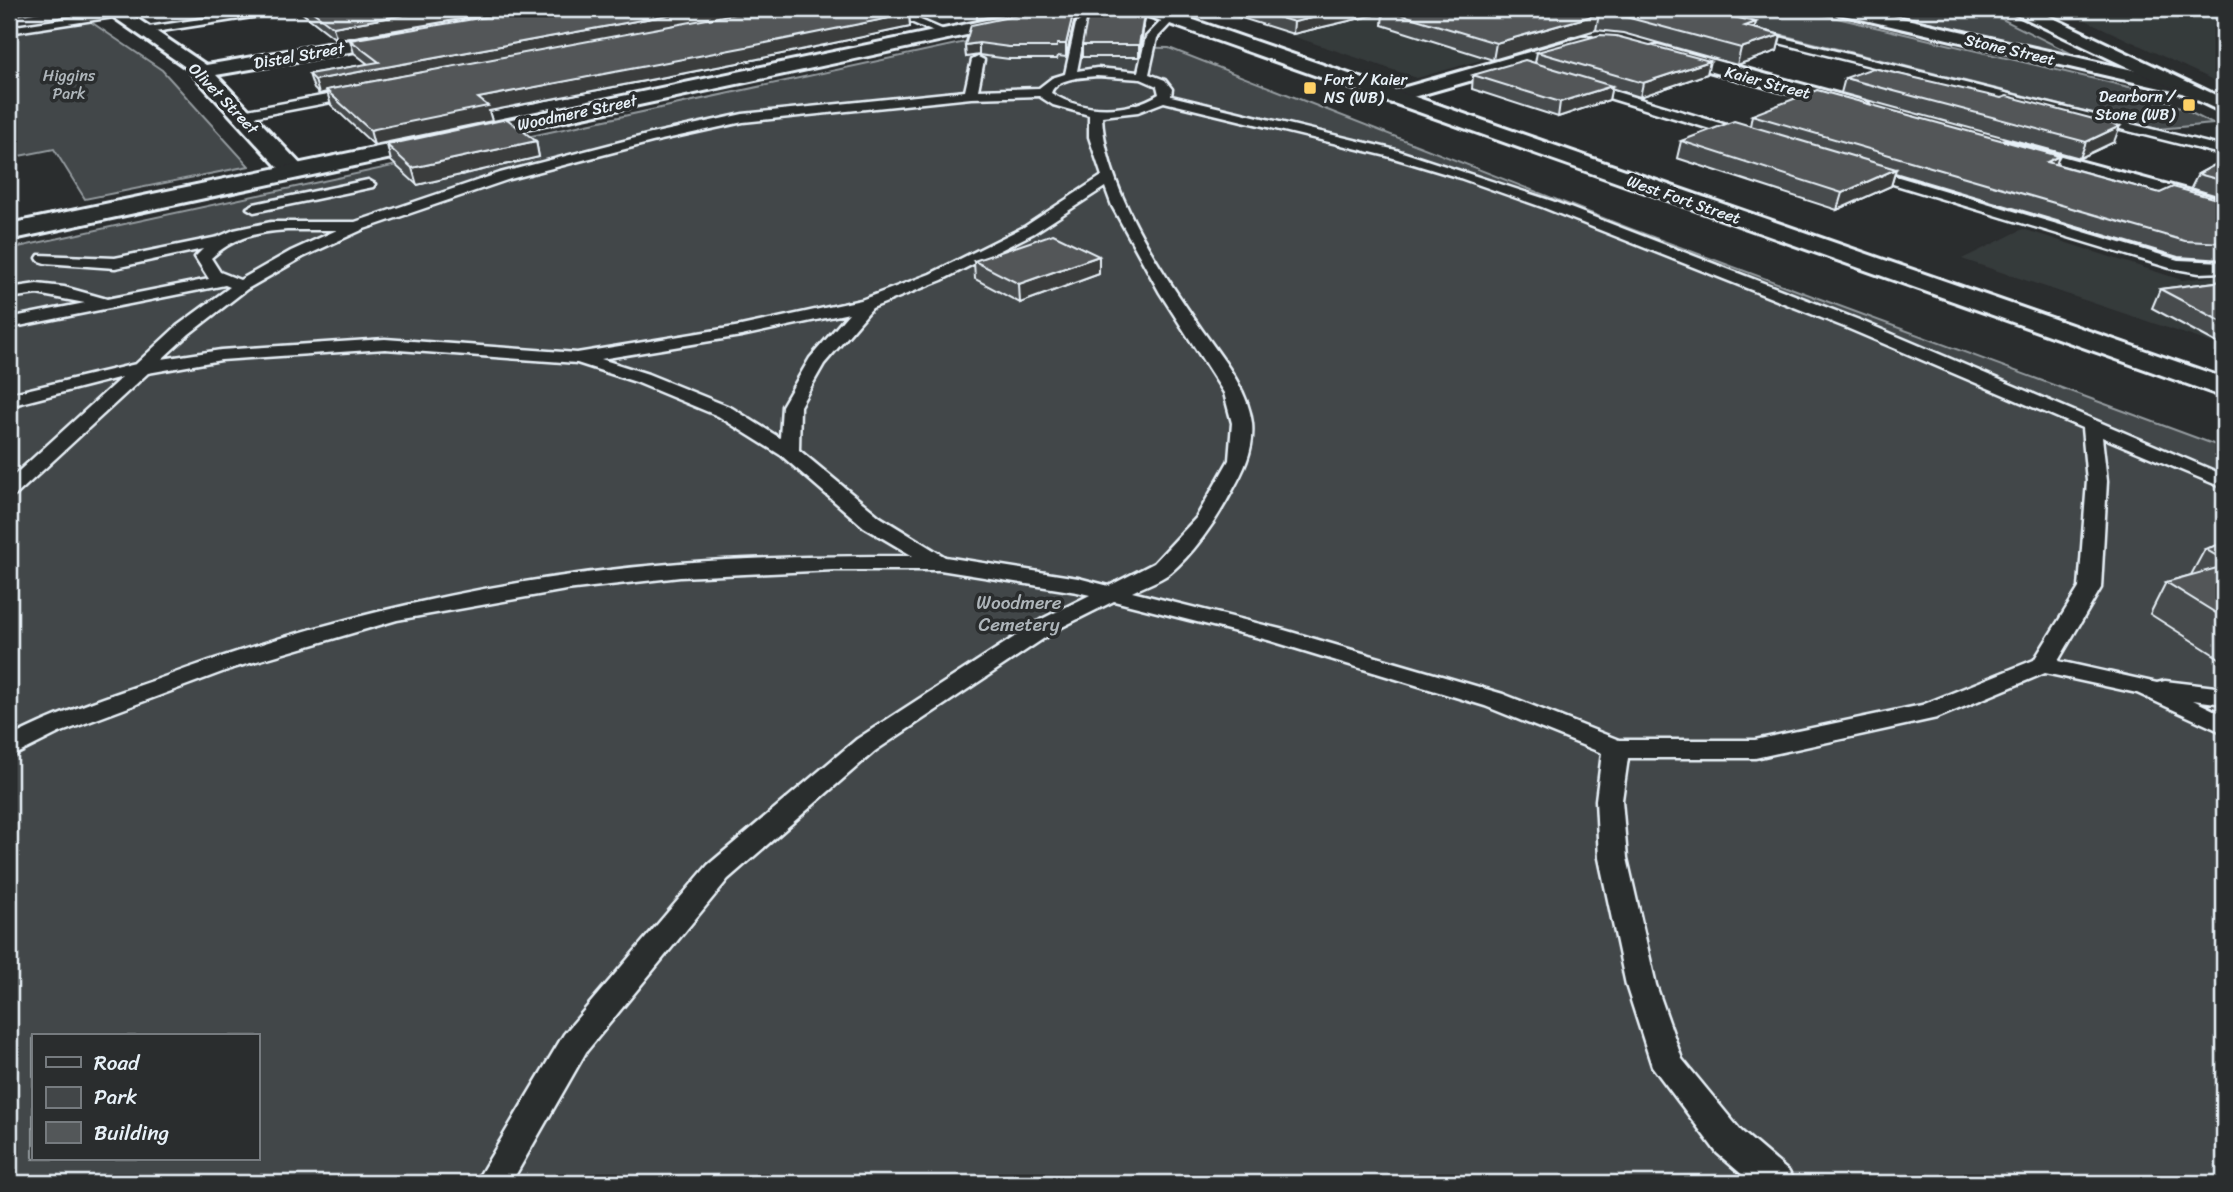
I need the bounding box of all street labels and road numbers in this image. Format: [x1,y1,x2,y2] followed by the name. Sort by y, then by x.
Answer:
[1962,25,2058,74] street label: Stone Street
[252,33,347,78] street label: Distel Street
[181,55,266,142] street label: Olivet Street
[1722,57,1814,108] street label: Kaier Street
[514,86,640,139] street label: Woodmere Street
[1623,166,1745,233] street label: West Fort Street

